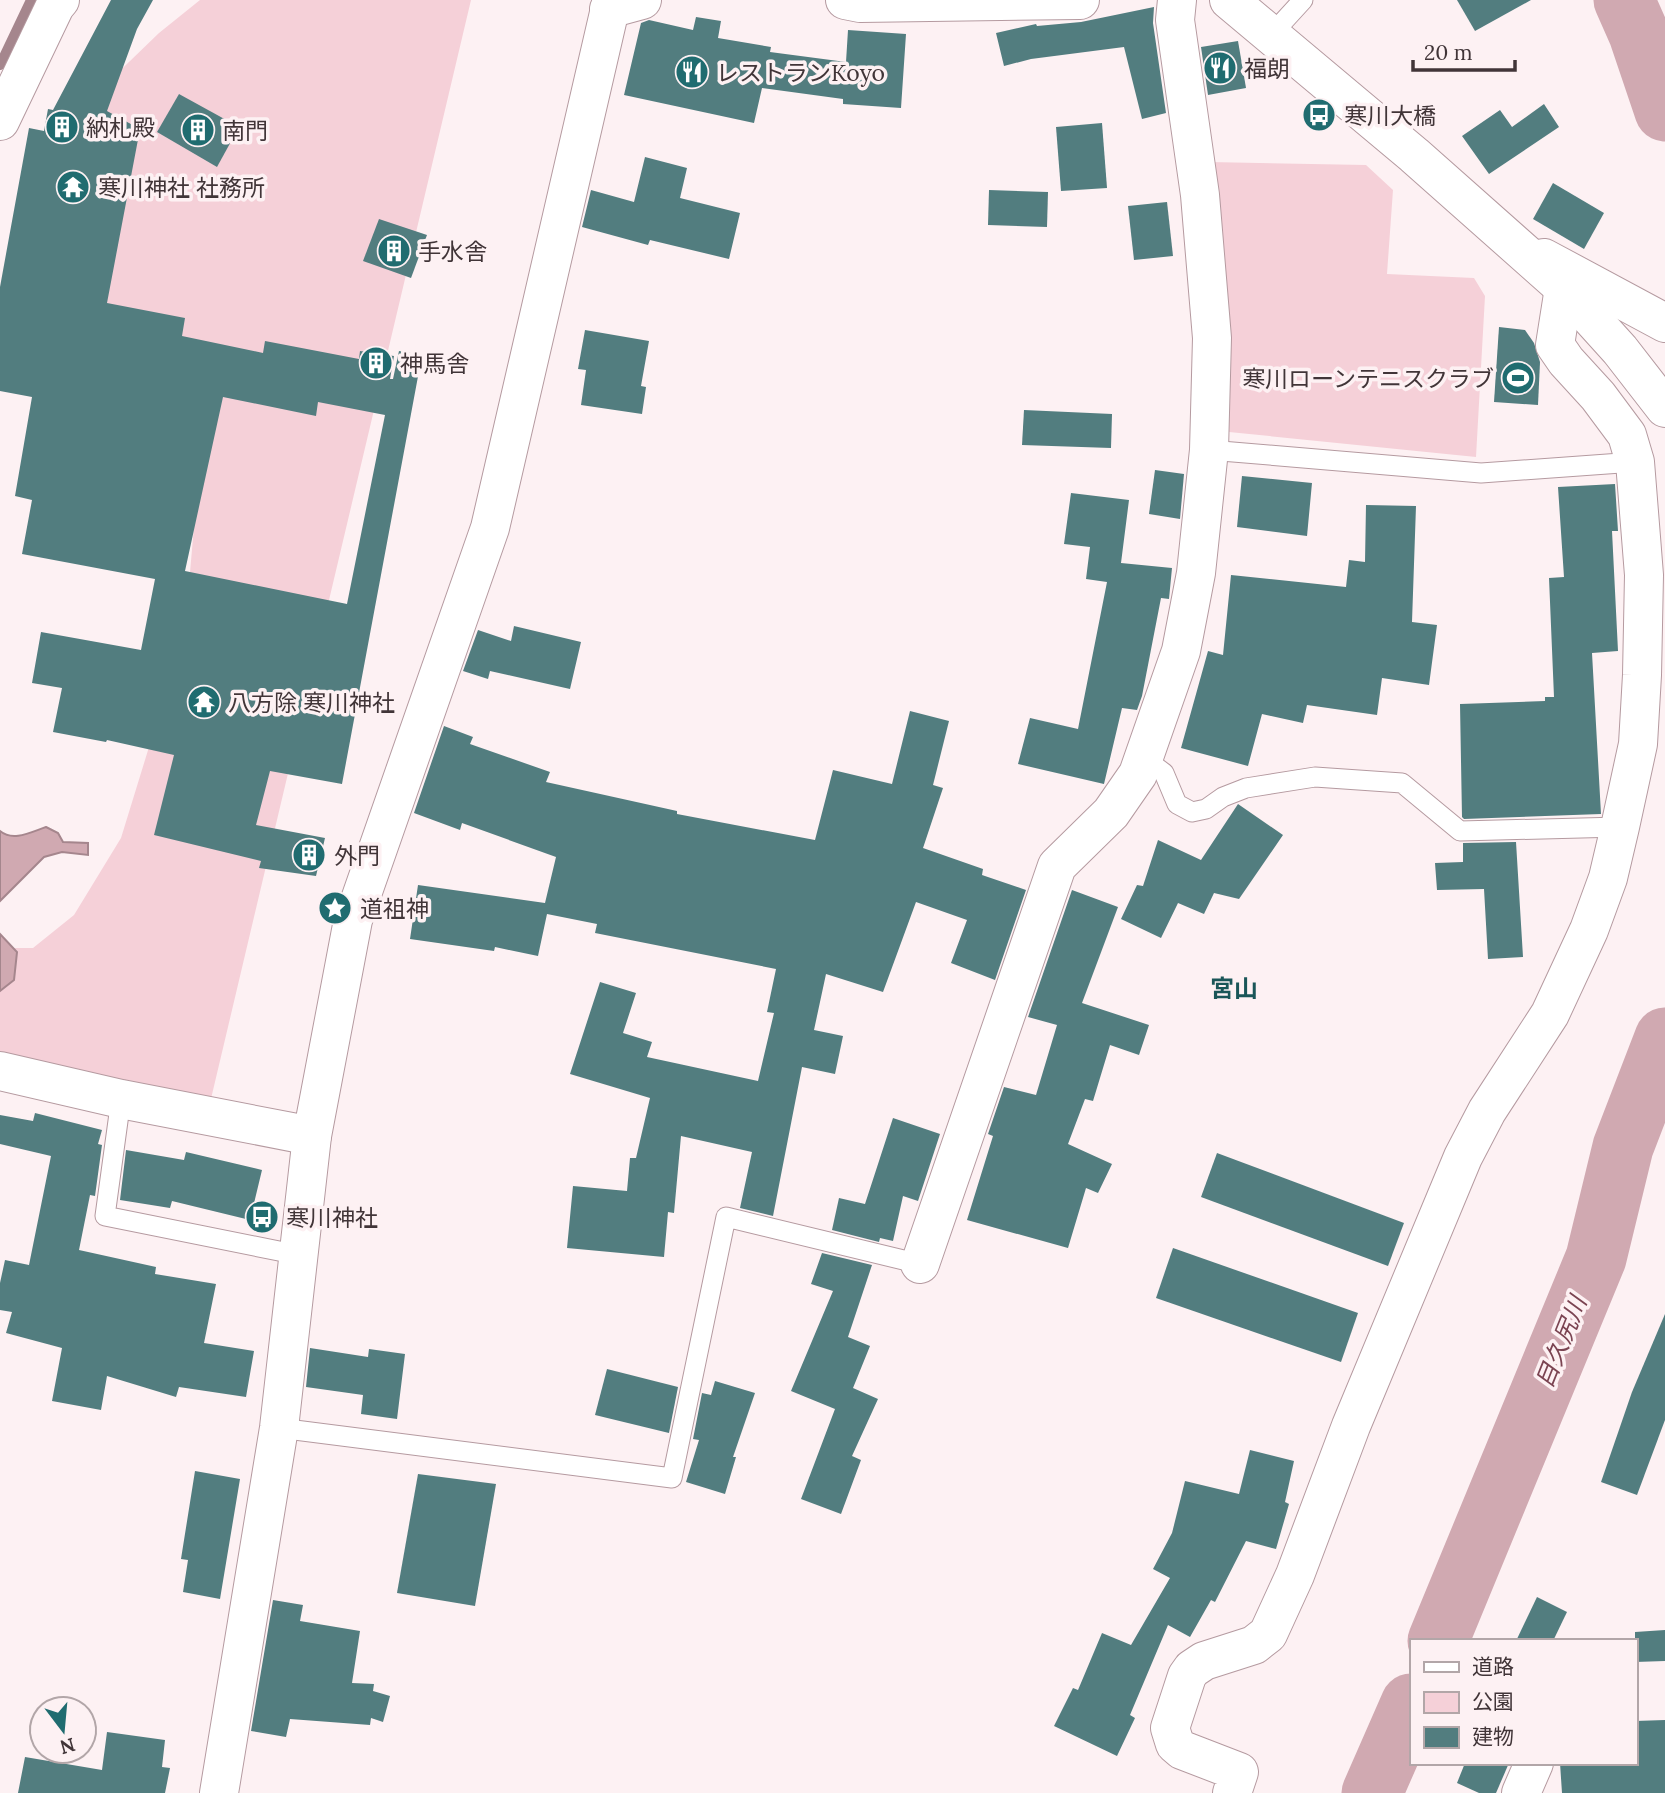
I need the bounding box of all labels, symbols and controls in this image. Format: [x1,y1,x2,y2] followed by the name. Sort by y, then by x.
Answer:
[1413,28,1514,72] scale bar
[1424,39,1473,66] text: 20 m
[1201,49,1239,87] restaurant icon: 福朗
[673,53,711,91] restaurant icon: レストランKoyo
[1244,54,1290,83] place label: 福朗
[716,58,885,87] place label: レストランKoyo
[1300,96,1338,134] bus stop icon: 寒川大橋
[1344,101,1436,130] place label: 寒川大橋
[43,108,81,146] building icon: 納札殿
[179,111,217,149] building icon: 南門
[86,113,155,142] place label: 納札殿
[222,116,268,145] place label: 南門
[54,168,92,206] temple icon: 寒川神社 社務所
[98,173,265,202] place label: 寒川神社 社務所
[375,232,413,270] building icon: 手水舎
[418,237,487,266] place label: 手水舎
[357,344,395,382] building icon: 神馬舎
[400,349,469,378] place label: 神馬舎
[1499,359,1537,397] sports icon: 寒川ローンテニスクラブ
[1242,364,1494,393] place label: 寒川ローンテニスクラブ
[185,683,223,721] temple icon: 八方除 寒川神社
[228,688,395,717] place label: 八方除 寒川神社
[290,836,328,874] building icon: 外門
[334,841,380,870] place label: 外門
[316,889,354,927] place icon: 道祖神
[360,894,429,923] place label: 道祖神
[1210,973,1258,1004] district label: 宮山
[243,1198,281,1236] bus stop icon: 寒川神社
[286,1203,378,1232] place label: 寒川神社
[1529,1289,1594,1392] water label: 目久尻川
[1410,1639,1637,1765] legend
[1472,1653,1514,1680] text: 道路
[1472,1688,1514,1715] text: 公園
[28,1695,98,1765] north arrow
[1472,1723,1514,1750] text: 建物
[57,1733,78,1760] text: N

